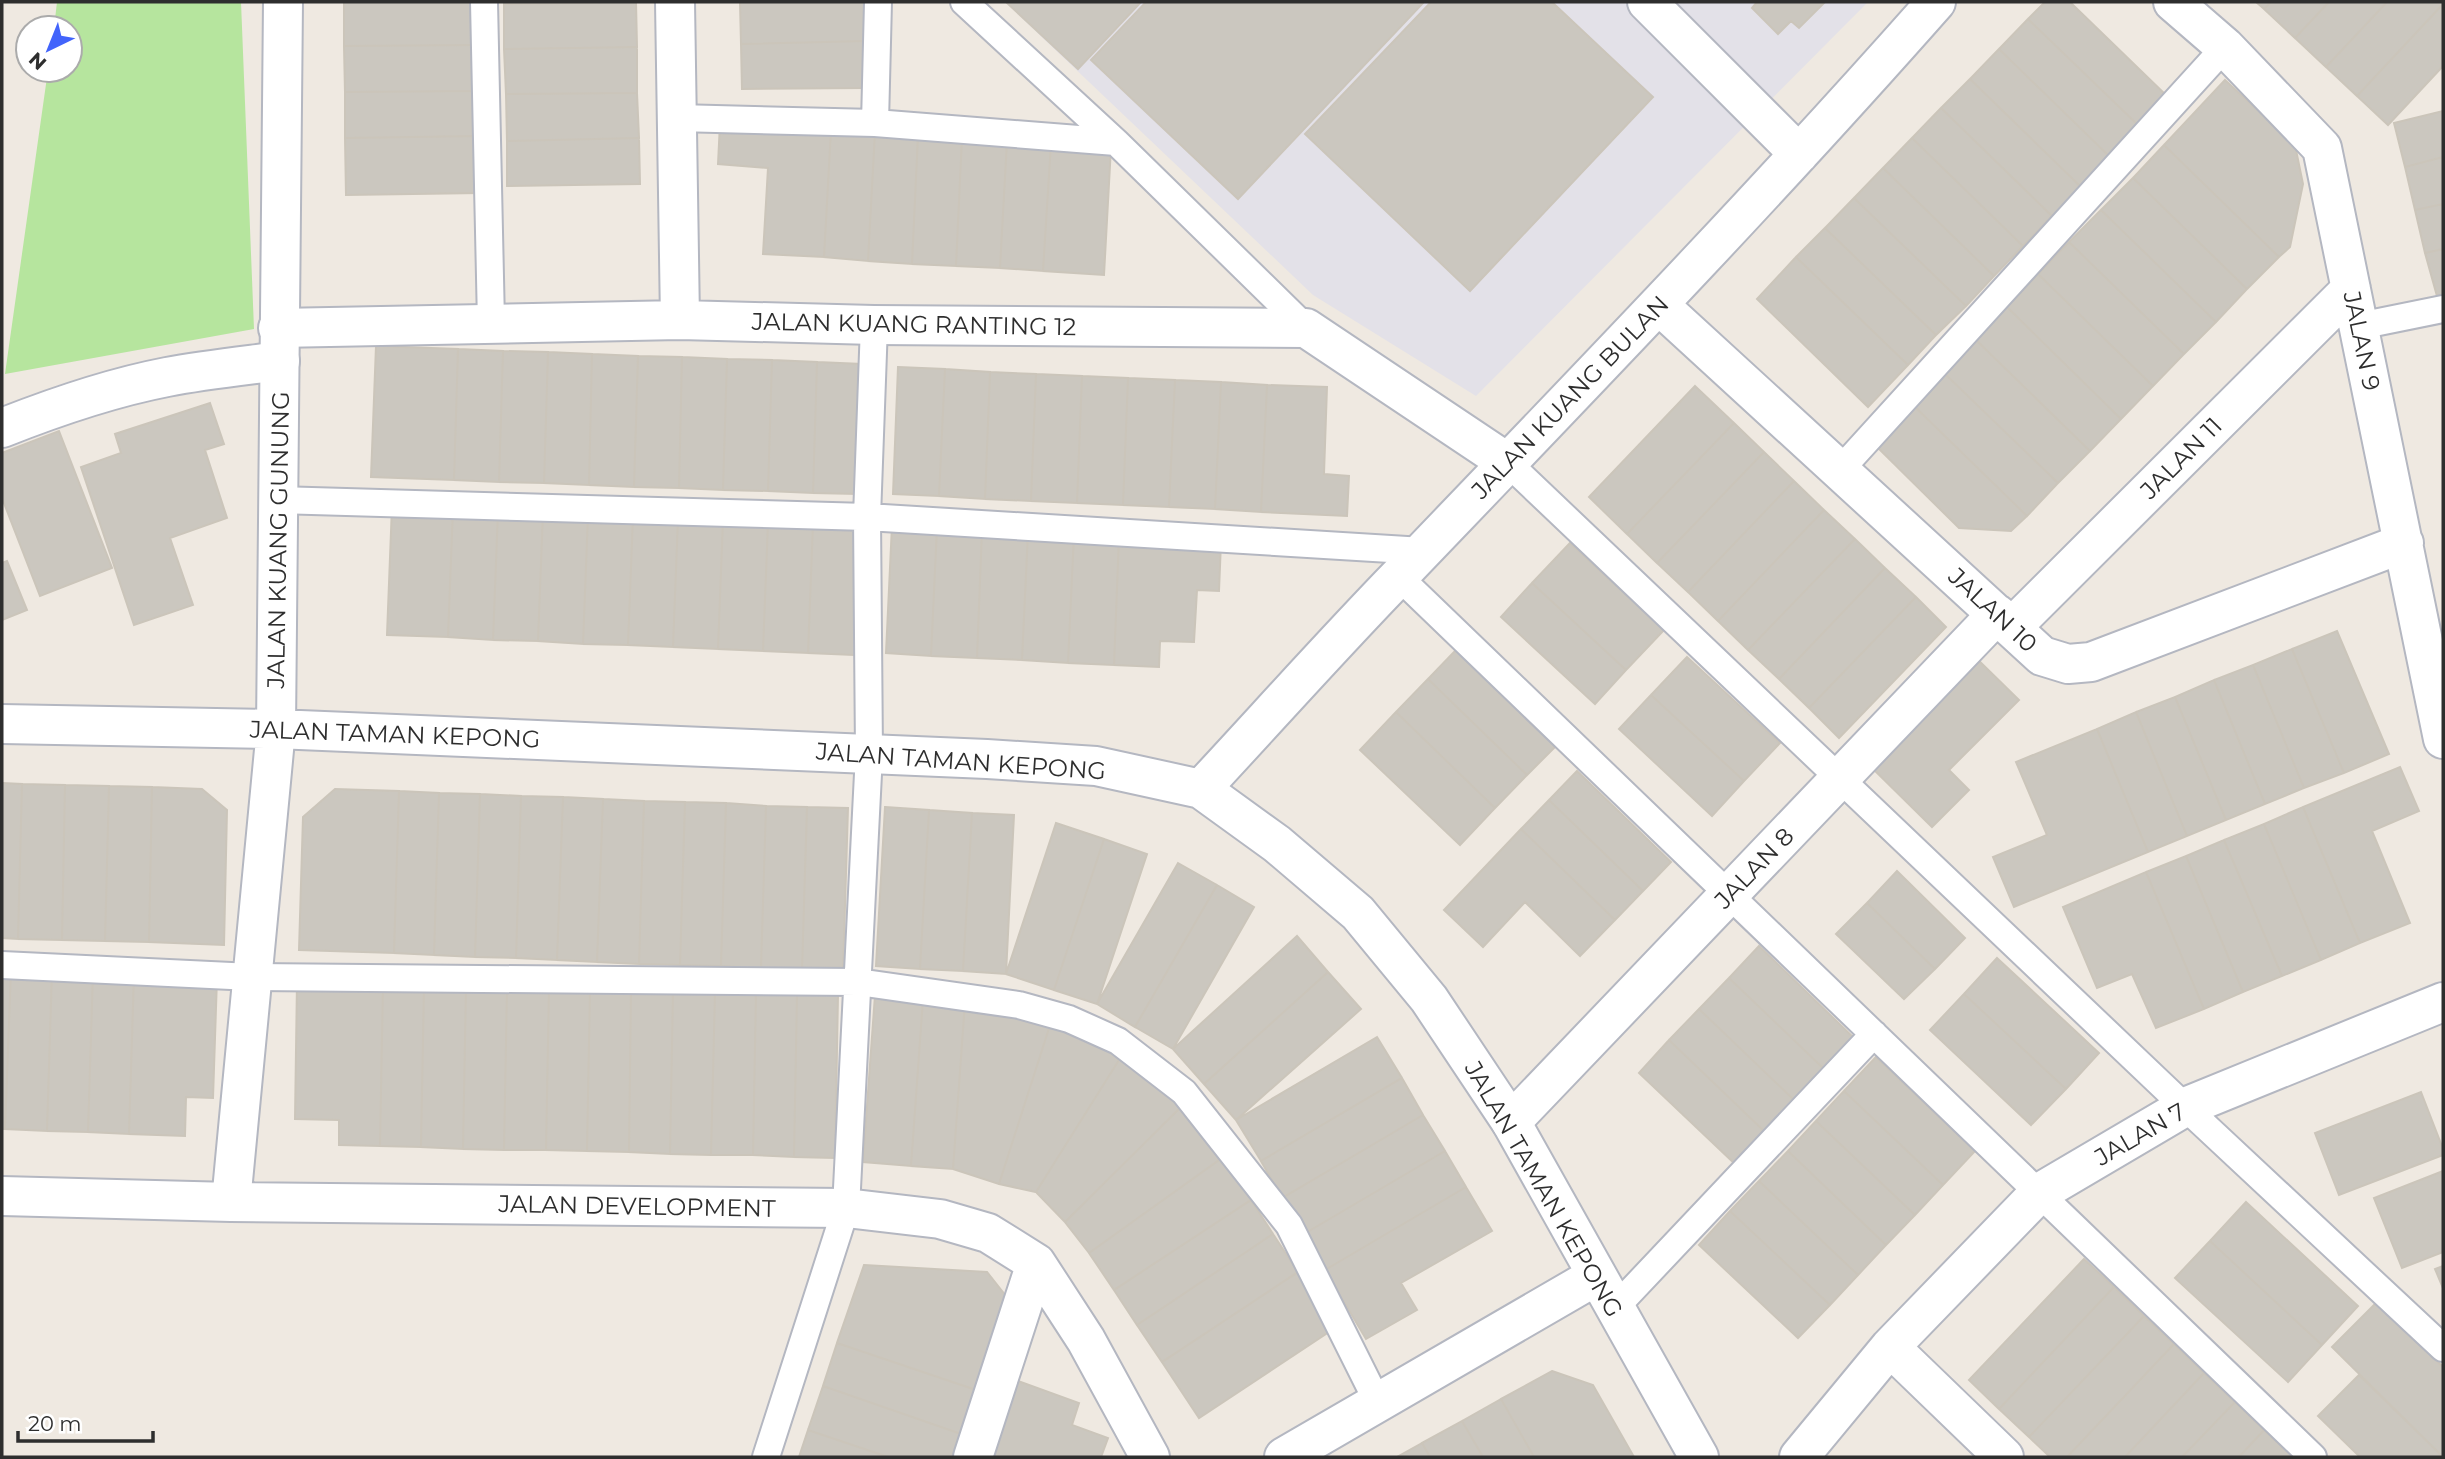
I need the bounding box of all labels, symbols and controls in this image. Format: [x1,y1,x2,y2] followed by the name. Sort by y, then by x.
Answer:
[14,14,84,84] north arrow
[24,47,51,75] text: N
[2337,288,2387,393] street label: JALAN 9
[1465,289,1675,505] street label: JALAN KUANG BULAN
[750,307,1077,341] street label: JALAN KUANG RANTING 12
[261,391,295,690] street label: JALAN KUANG GUNUNG
[2134,411,2228,505] street label: JALAN 11
[1942,561,2043,658] street label: JALAN 10
[248,714,541,754] street label: JALAN TAMAN KEPONG
[814,736,1107,786] street label: JALAN TAMAN KEPONG
[1708,821,1800,915] street label: JALAN 8
[1458,1055,1629,1322] street label: JALAN TAMAN KEPONG
[2089,1096,2191,1172] street label: JALAN 7
[497,1189,776,1223] street label: JALAN DEVELOPMENT
[18,1400,152,1444] scale bar
[28,1411,82,1436] text: 20 m

